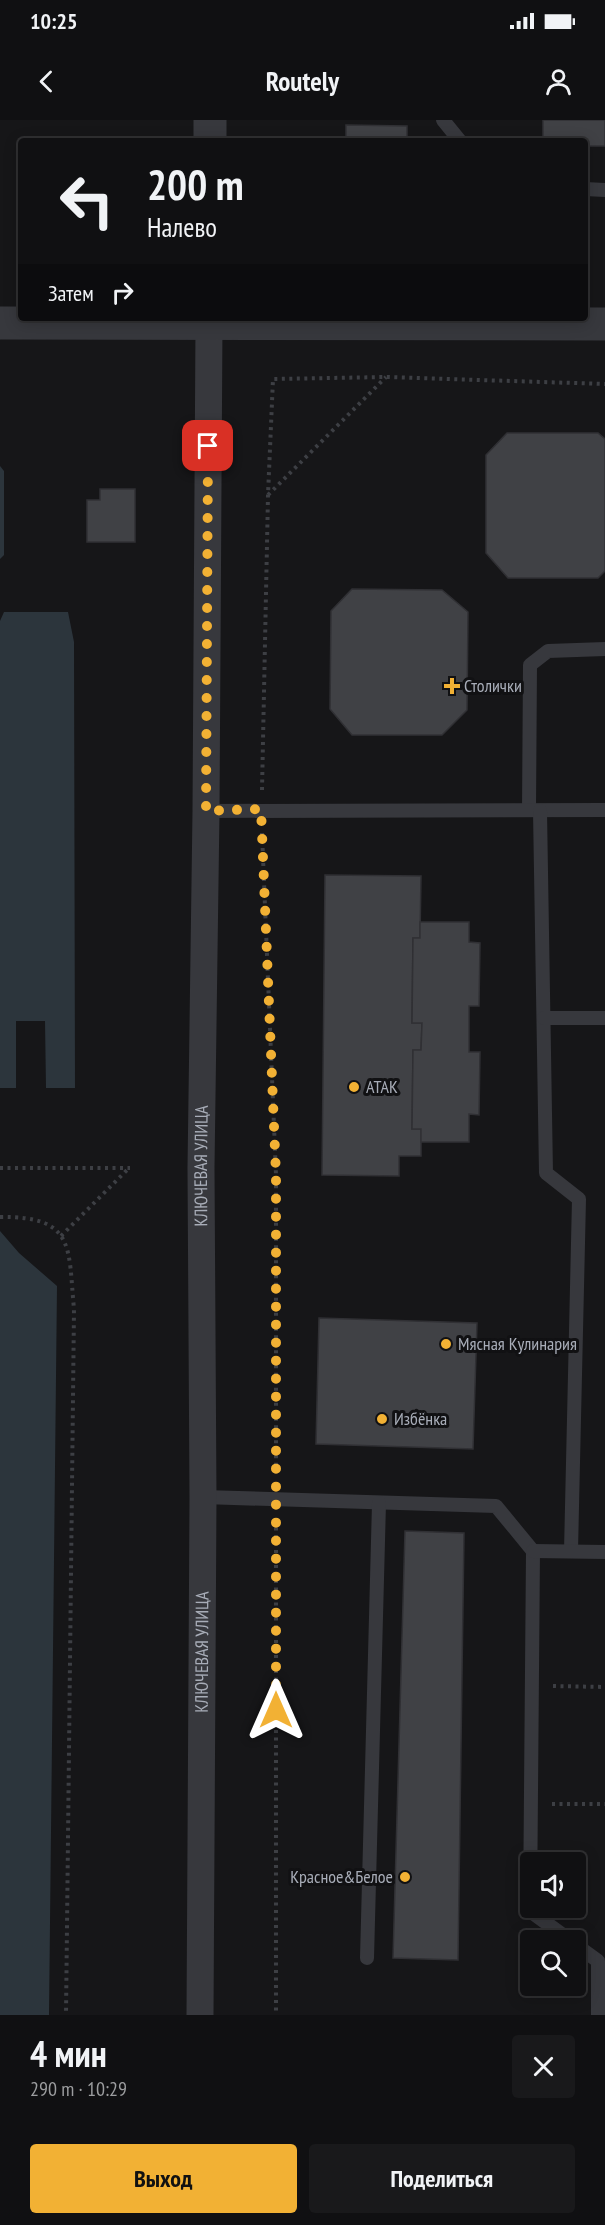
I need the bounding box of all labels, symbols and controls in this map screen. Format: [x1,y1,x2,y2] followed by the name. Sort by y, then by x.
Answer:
[30,7,78,35] text: 10:25
[266,64,339,98] text: Routely
[30,65,63,98] icon: back
[542,65,575,98] icon: person
[147,157,244,212] text: 200 m
[48,162,126,240] icon: left
[147,210,217,244] text: Налево
[106,276,139,309] icon: right
[48,279,94,307] text: Затем
[182,420,233,471] pin
[191,429,224,462] icon: arrive
[464,674,522,697] place label: Столички
[445,679,459,693] marker: Столички
[366,1075,398,1098] place label: АТАК
[347,1080,361,1094] marker: АТАК
[189,1105,213,1227] street label: КЛЮЧЕВАЯ УЛИЦА
[458,1332,577,1355] place label: Мясная Кулинария
[439,1337,453,1351] marker: Мясная Кулинария
[394,1407,447,1430] place label: Избёнка
[375,1412,389,1426] marker: Избёнка
[190,1591,213,1713] street label: КЛЮЧЕВАЯ УЛИЦА
[244,1678,308,1742] position arrow
[520,1852,586,1996] map controls
[520,1852,586,1918] button: sound
[290,1865,393,1888] place label: Красное&Белое
[398,1870,412,1884] marker: Красное&Белое
[520,1930,586,1996] button: search
[30,2030,107,2077] text: 4 мин
[512,2035,575,2098] button: close
[30,2076,127,2102] text: 290 m · 10:29
[30,2144,297,2213] button: Выход
[309,2144,575,2213] button: Поделиться

